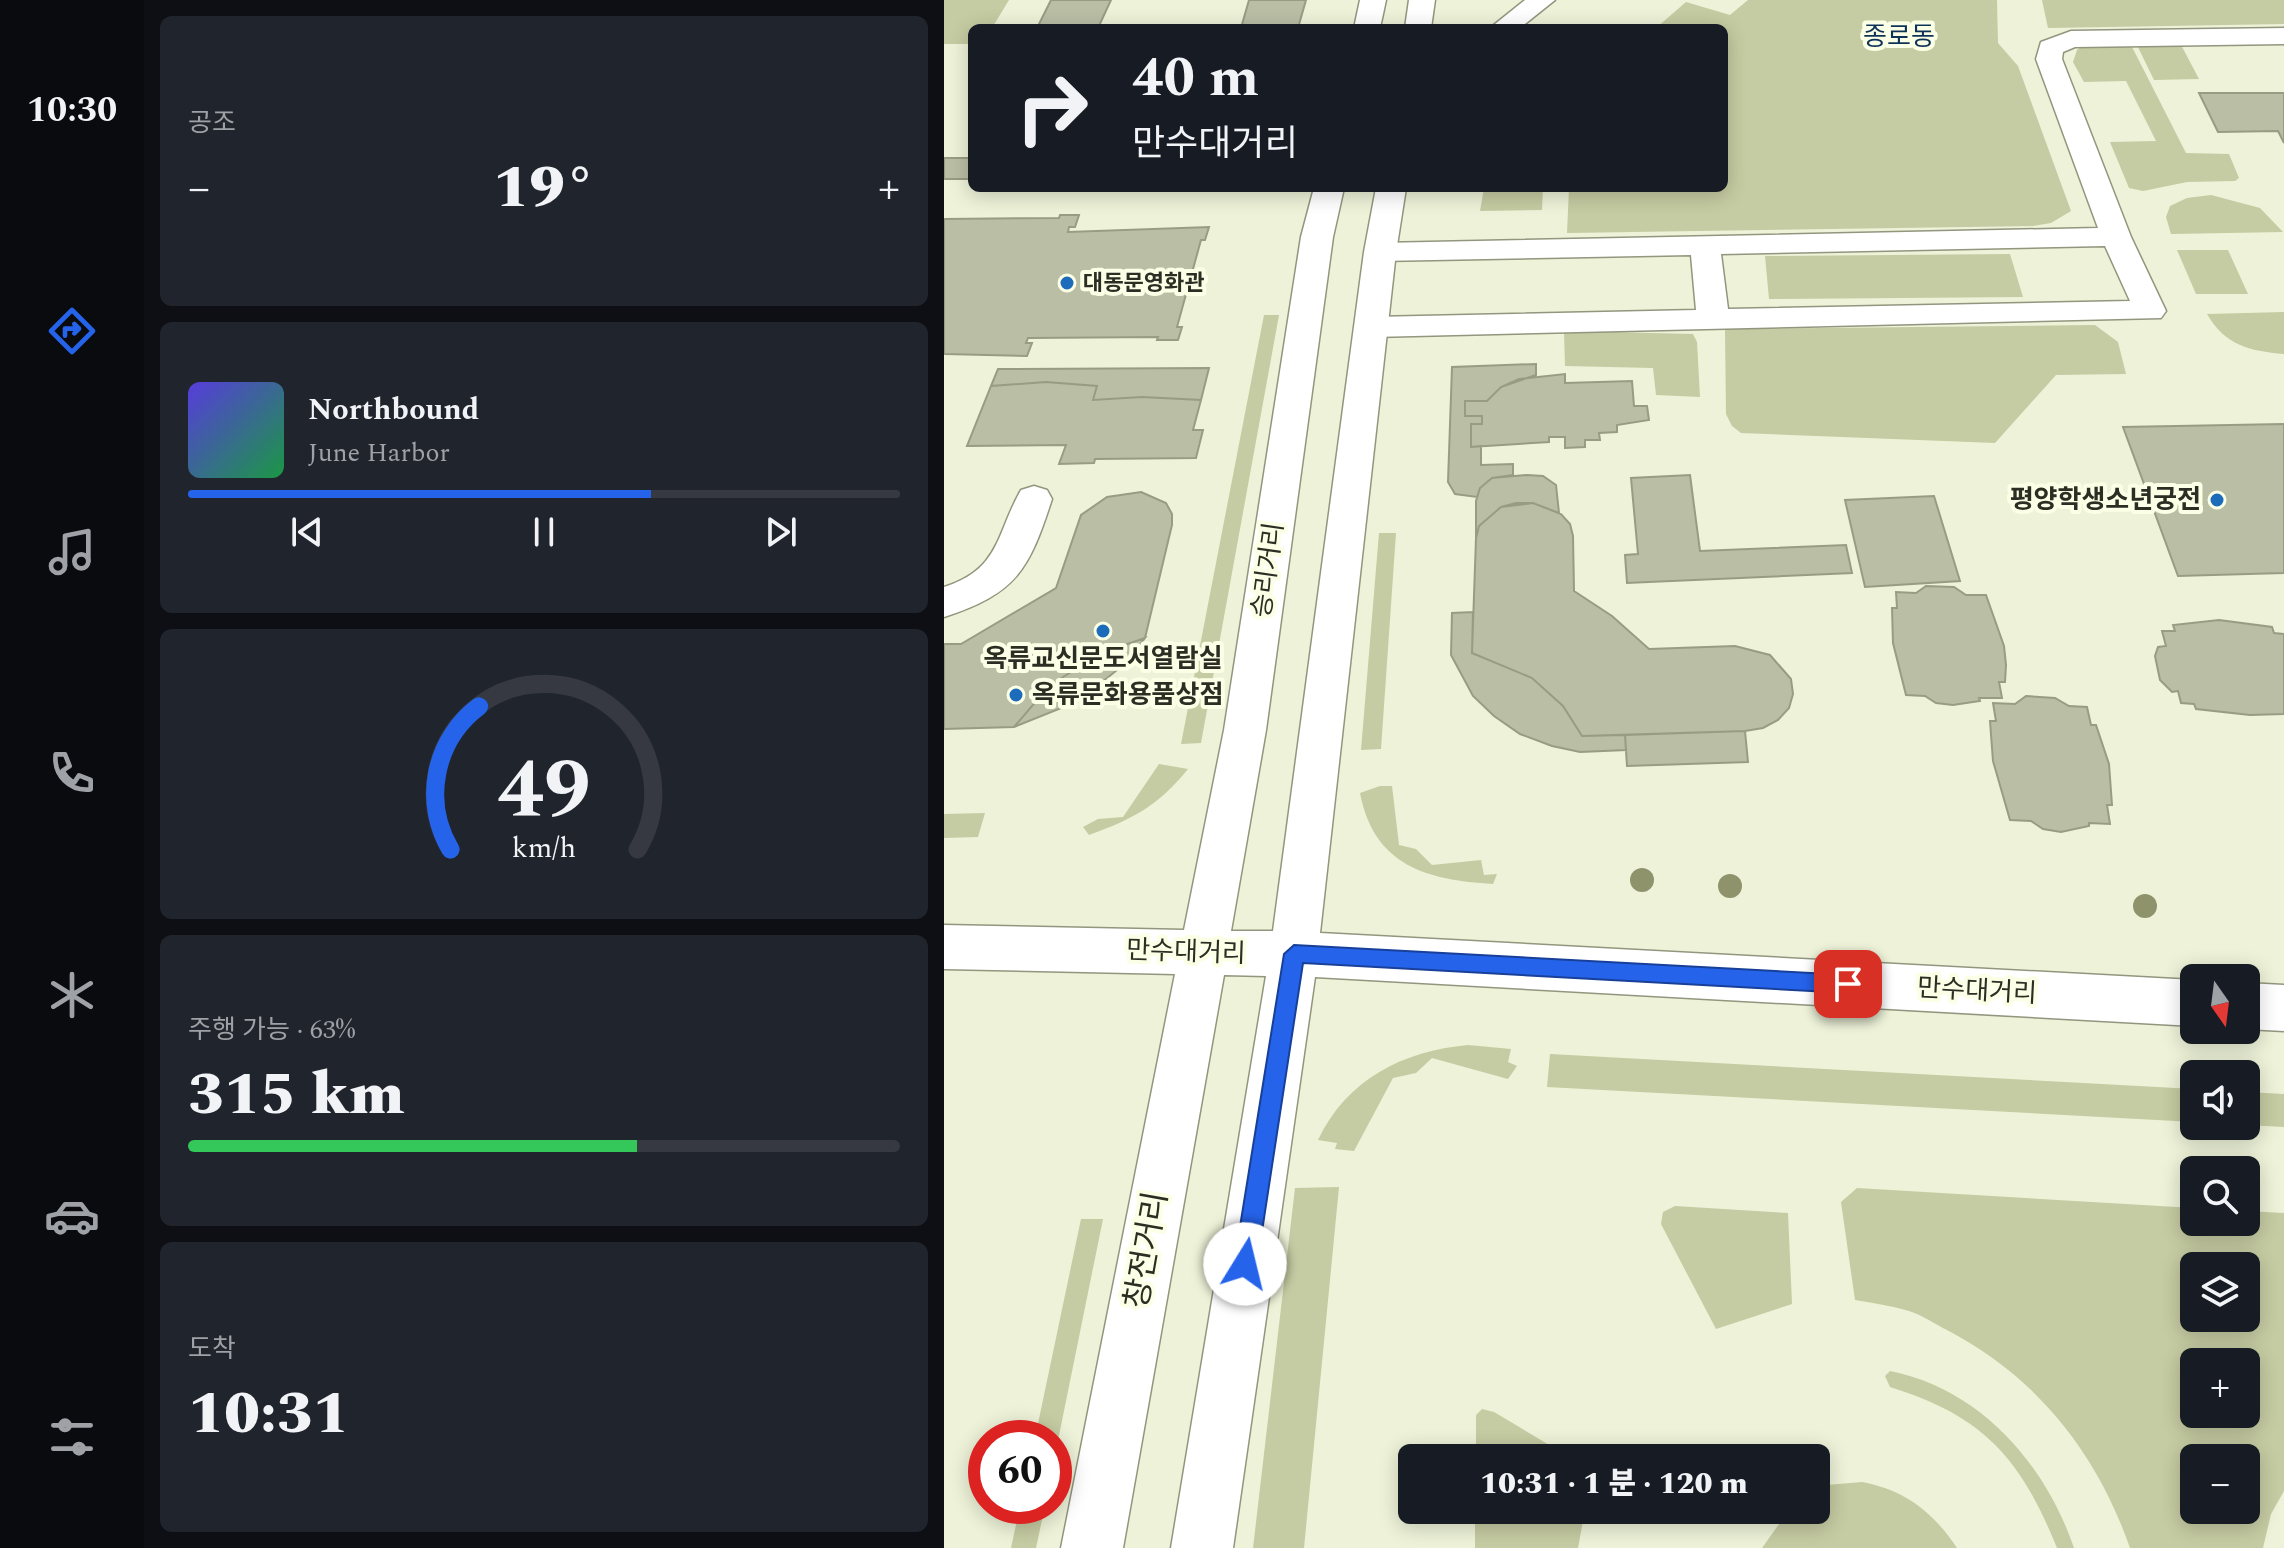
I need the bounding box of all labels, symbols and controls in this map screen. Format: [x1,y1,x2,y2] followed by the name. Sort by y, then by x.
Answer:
[1863,17,1935,57] district label: 종로동
[1132,36,1259,121] text: 40 m
[1000,56,1104,160] icon: right
[27,83,117,138] text: 10:30
[188,103,236,143] text: 공조
[1132,117,1298,172] text: 만수대거리
[493,142,595,234] text: 19°
[188,155,210,222] text: −
[878,155,900,222] text: +
[1083,267,1204,300] place label: 대동문영화관
[1058,274,1076,292] marker: 대동문영화관
[44,303,100,359] icon: directions
[308,387,479,433] text: Northbound
[308,433,450,473] text: June Harbor
[2010,480,2201,520] place label: 평양학생소년궁전
[2208,491,2226,509] marker: 평양학생소년궁전
[285,510,329,554] icon: previous
[522,510,566,554] icon: pause
[759,510,803,554] icon: next
[1242,520,1294,620] street label: 승리거리
[44,524,100,580] icon: music
[1094,622,1112,640] marker: 옥류교신문도서열람실
[983,639,1223,679] place label: 옥류교신문도서열람실
[1032,675,1223,715] place label: 옥류문화용품상점
[1007,686,1025,704] marker: 옥류문화용품상점
[497,728,591,855] text: 49
[44,745,100,801] icon: phone
[512,827,576,870] text: km/h
[1126,930,1246,974] street label: 만수대거리
[1814,950,1882,1018] pin
[1826,962,1870,1006] icon: arrive
[2180,964,2260,1044] north arrow
[2180,964,2260,1524] map controls
[44,967,100,1023] icon: climate
[1916,968,2038,1014] street label: 만수대거리
[188,1010,355,1050] text: 주행 가능 · 63%
[188,1049,405,1141] text: 315 km
[2180,1060,2260,1140] button: sound
[2180,1156,2260,1236] button: search
[44,1188,100,1244] icon: car
[1113,1188,1181,1312] street label: 창전거리
[1203,1222,1287,1306] position arrow
[2180,1252,2260,1332] button: layers
[188,1329,236,1369] text: 도착
[2180,1348,2260,1428] button: +
[188,1368,349,1460] text: 10:31
[44,1409,100,1465] icon: filters
[968,1420,1072,1524] speed limit sign: 60
[2180,1444,2260,1524] button: −
[1480,1461,1748,1507] text: 10:31 · 1 분 · 120 m

